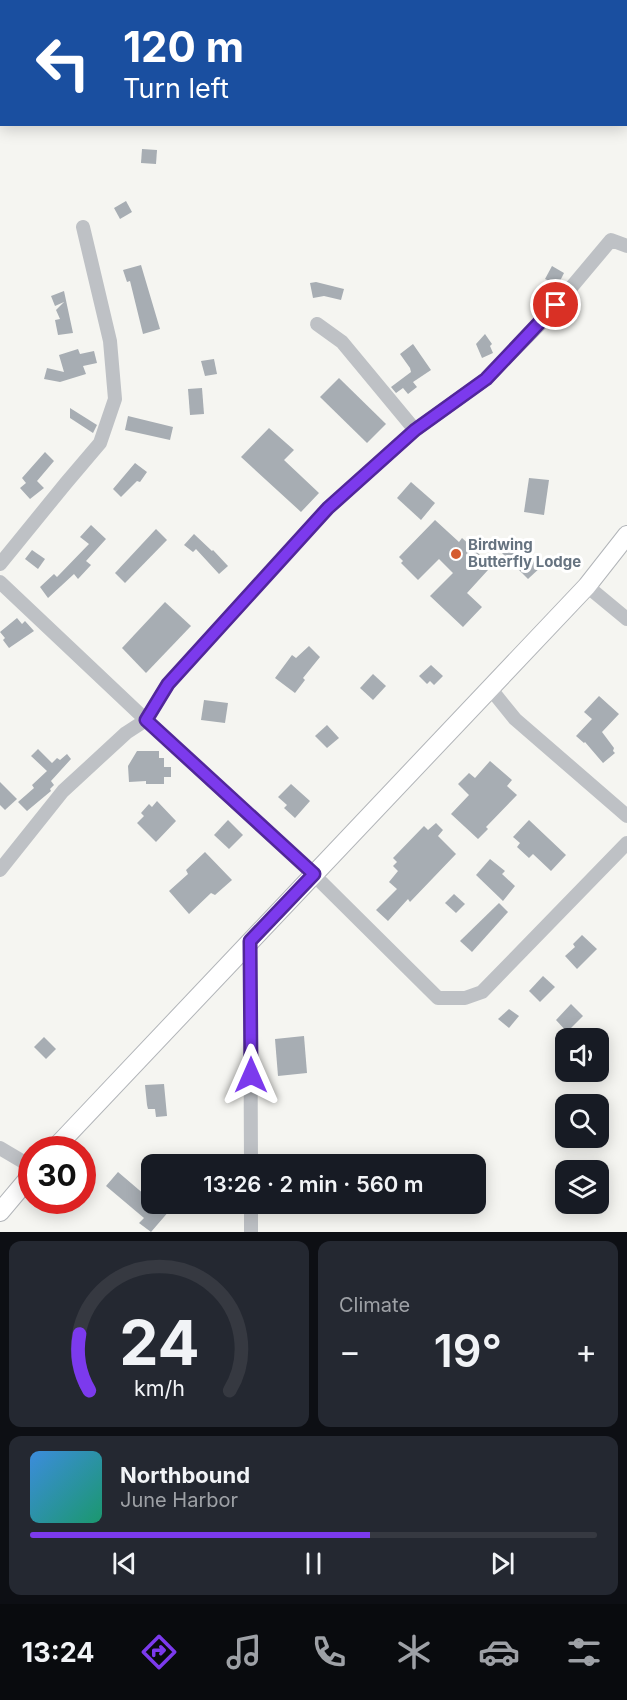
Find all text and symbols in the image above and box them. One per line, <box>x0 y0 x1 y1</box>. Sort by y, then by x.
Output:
text: 120 m <box>123 21 244 72</box>
icon: left <box>24 24 102 102</box>
text: Turn left <box>123 72 229 105</box>
pin <box>530 279 581 330</box>
icon: arrive <box>539 288 572 321</box>
place label: Birdwing Butterfly Lodge <box>468 535 581 571</box>
marker: Birdwing Butterfly Lodge <box>449 547 463 561</box>
map controls <box>555 1028 609 1214</box>
button: sound <box>555 1028 609 1082</box>
position arrow <box>219 1043 283 1107</box>
button: search <box>555 1094 609 1148</box>
speed limit sign: 30 <box>18 1136 96 1214</box>
button: layers <box>555 1160 609 1214</box>
text: 13:26 · 2 min · 560 m <box>203 1171 424 1197</box>
text: Climate <box>339 1293 410 1317</box>
text: 24 <box>119 1305 199 1380</box>
text: 19° <box>434 1323 502 1378</box>
text: − <box>339 1331 361 1371</box>
text: + <box>575 1331 597 1371</box>
text: km/h <box>134 1375 184 1401</box>
text: Northbound <box>120 1462 250 1488</box>
text: June Harbor <box>120 1488 238 1512</box>
icon: previous <box>108 1547 141 1580</box>
icon: pause <box>297 1547 330 1580</box>
icon: next <box>486 1547 519 1580</box>
icon: directions <box>138 1631 180 1673</box>
icon: music <box>223 1631 265 1673</box>
icon: phone <box>308 1631 350 1673</box>
icon: climate <box>393 1631 435 1673</box>
icon: car <box>478 1631 520 1673</box>
icon: filters <box>563 1631 605 1673</box>
text: 13:24 <box>22 1636 95 1669</box>

